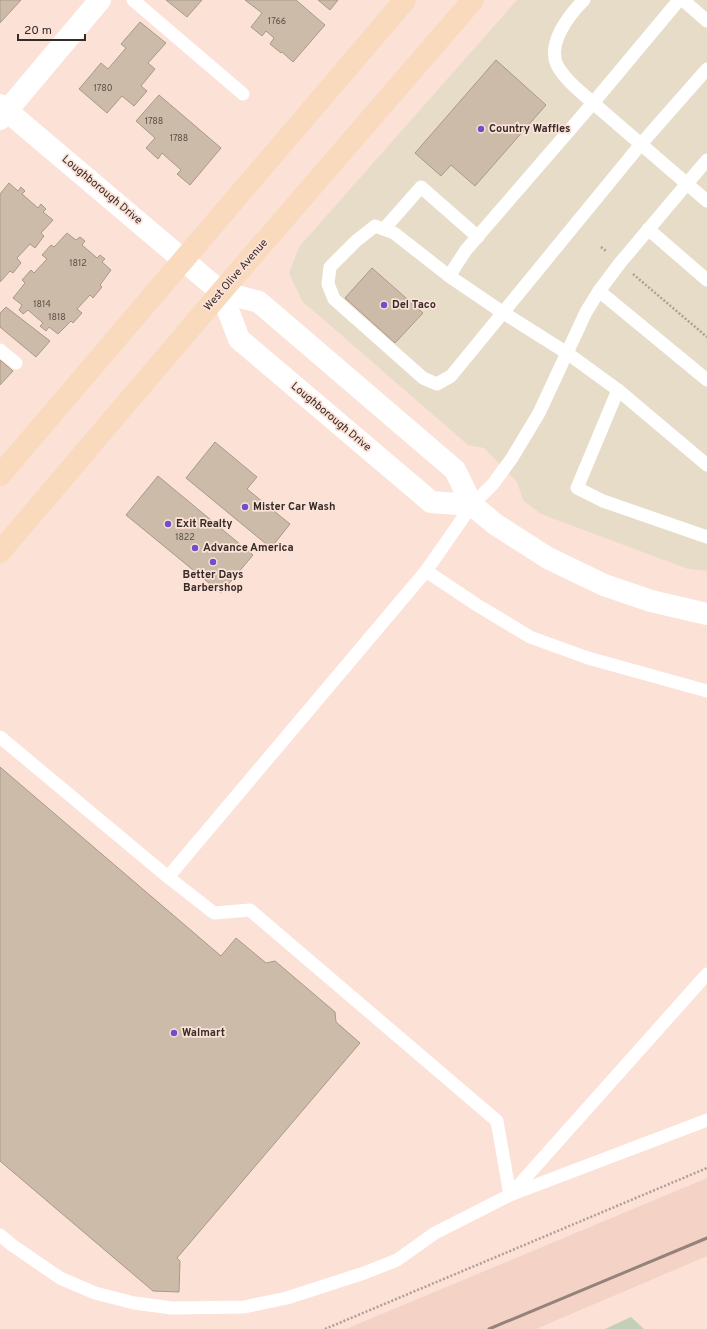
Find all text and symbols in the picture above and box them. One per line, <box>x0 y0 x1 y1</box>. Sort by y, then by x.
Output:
scale bar <box>18 16 85 42</box>
house number: 1766 <box>268 16 286 27</box>
text: 20 m <box>24 23 52 39</box>
house number: 1780 <box>94 83 113 94</box>
house number: 1788 <box>145 116 163 127</box>
place label: Country Waffles <box>489 122 570 136</box>
marker: Country Waffles <box>476 124 486 134</box>
house number: 1788 <box>170 133 188 144</box>
street label: Loughborough Drive <box>59 152 145 228</box>
street label: West Olive Avenue <box>201 236 271 314</box>
house number: 1812 <box>69 258 87 269</box>
place label: Del Taco <box>392 298 436 312</box>
house number: 1814 <box>33 299 51 310</box>
marker: Del Taco <box>379 300 389 310</box>
house number: 1818 <box>48 312 66 323</box>
street label: Loughborough Drive <box>288 379 374 455</box>
place label: Mister Car Wash <box>253 500 336 514</box>
marker: Mister Car Wash <box>240 502 250 512</box>
place label: Exit Realty <box>176 517 232 531</box>
marker: Exit Realty <box>163 519 173 529</box>
house number: 1822 <box>175 532 195 543</box>
place label: Advance America <box>203 541 294 555</box>
marker: Advance America <box>190 543 200 553</box>
marker: Better Days Barbershop <box>208 557 218 567</box>
place label: Better Days Barbershop <box>182 568 244 595</box>
place label: Walmart <box>182 1026 225 1040</box>
marker: Walmart <box>169 1028 179 1038</box>

